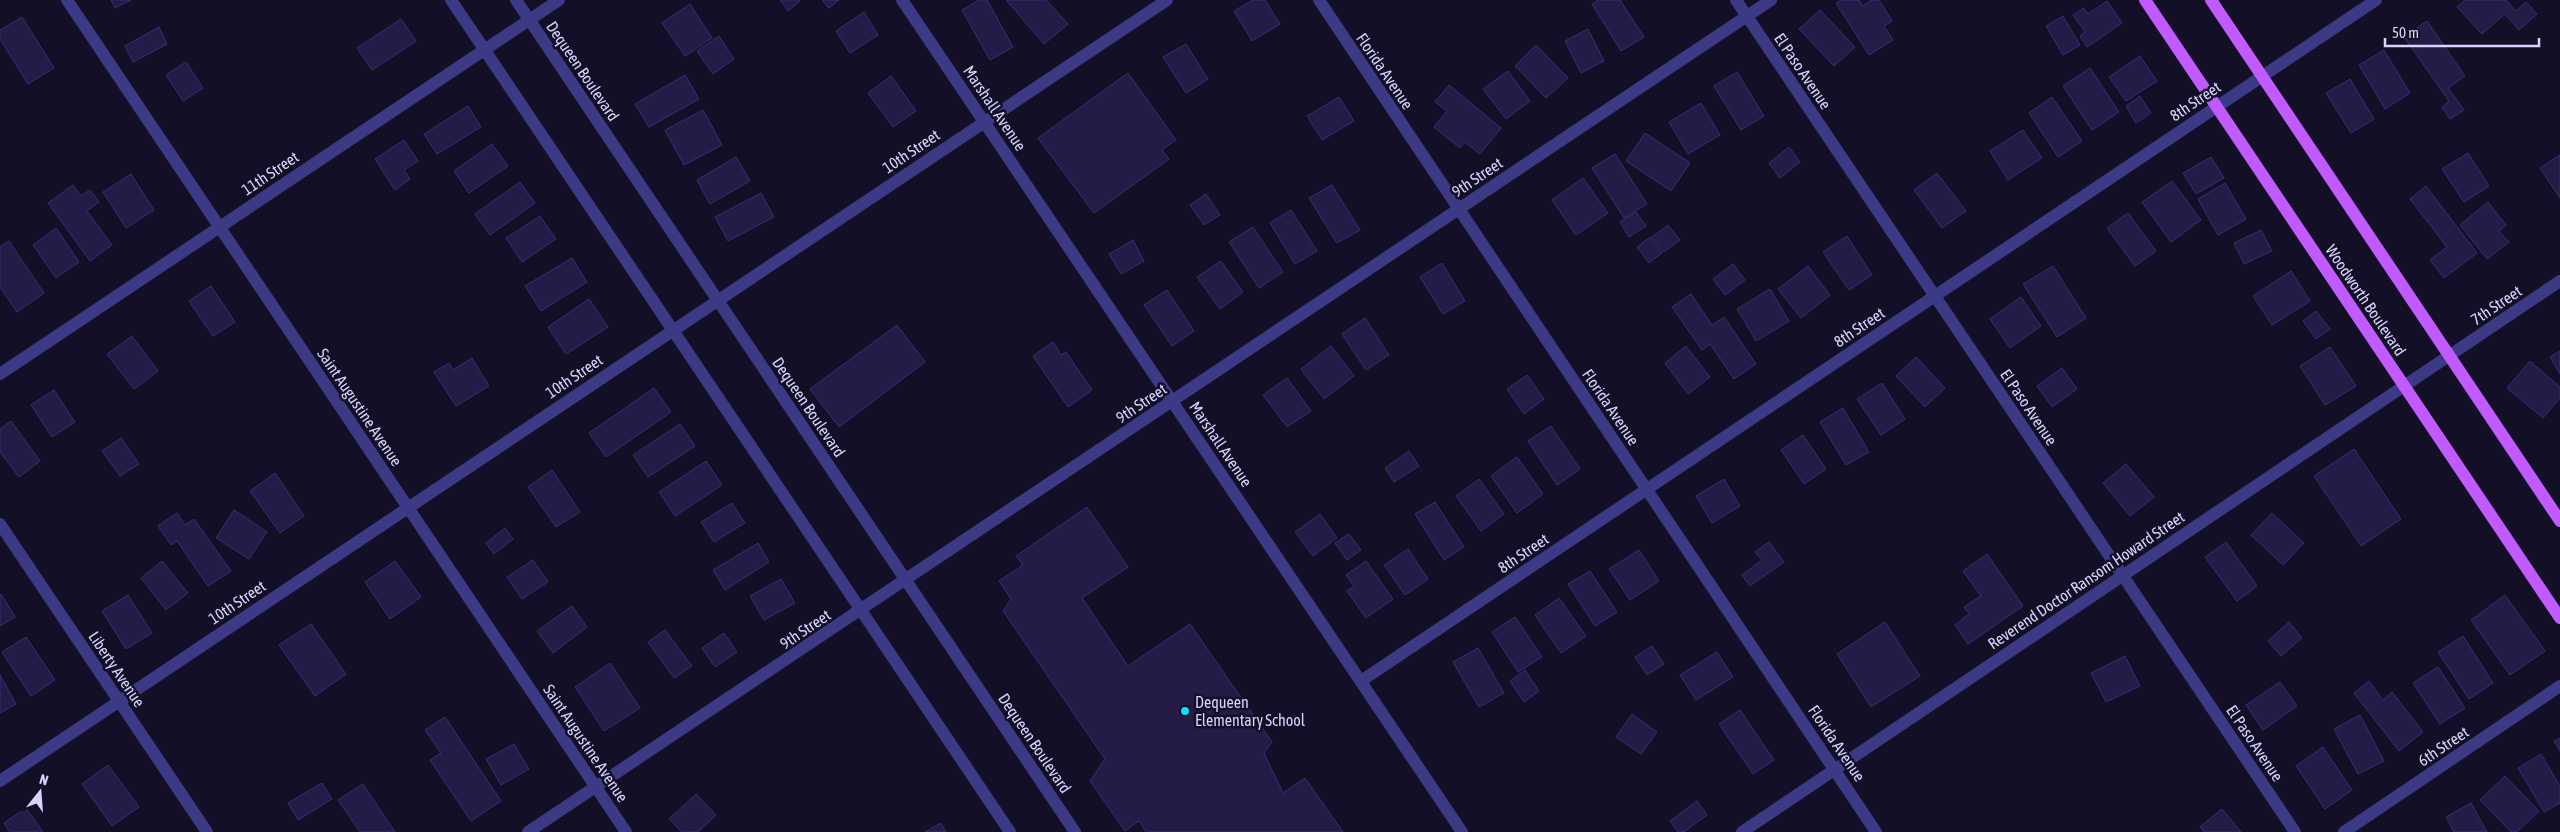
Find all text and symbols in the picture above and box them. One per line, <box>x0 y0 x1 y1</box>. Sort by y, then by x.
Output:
scale bar <box>2385 15 2539 47</box>
street label: Dequeen Boulevard <box>542 18 623 125</box>
text: 50 m <box>2392 24 2419 41</box>
street label: Florida Avenue <box>1353 30 1417 112</box>
street label: El Paso Avenue <box>1771 30 1835 112</box>
street label: Marshall Avenue <box>960 62 1030 154</box>
street label: 8th Street <box>2166 77 2224 124</box>
street label: 10th Street <box>879 125 943 177</box>
street label: 11th Street <box>238 147 302 199</box>
street label: 9th Street <box>1448 153 1506 200</box>
street label: Woodworth Boulevard <box>2322 241 2410 359</box>
street label: 7th Street <box>2467 281 2525 328</box>
street label: 8th Street <box>1830 303 1888 350</box>
street label: Saint Augustine Avenue <box>313 345 406 470</box>
street label: 10th Street <box>542 350 606 402</box>
street label: Dequeen Boulevard <box>768 354 849 461</box>
street label: Florida Avenue <box>1579 366 1643 448</box>
street label: El Paso Avenue <box>1997 366 2061 448</box>
street label: 9th Street <box>1112 379 1170 426</box>
street label: Marshall Avenue <box>1186 398 1256 490</box>
street label: Reverend Doctor Ransom Howard Street <box>1984 507 2188 653</box>
street label: 8th Street <box>1494 529 1552 576</box>
street label: 10th Street <box>205 576 269 628</box>
street label: 9th Street <box>776 605 834 652</box>
street label: Liberty Avenue <box>84 628 149 711</box>
street label: Saint Augustine Avenue <box>539 681 632 806</box>
street label: Dequeen Boulevard <box>994 690 1075 797</box>
place label: Dequeen Elementary School <box>1195 693 1306 730</box>
street label: Florida Avenue <box>1805 702 1869 784</box>
street label: El Paso Avenue <box>2223 702 2287 784</box>
marker: Dequeen Elementary School <box>1179 705 1191 717</box>
street label: 6th Street <box>2414 722 2472 769</box>
north arrow <box>15 767 65 817</box>
text: N <box>38 771 50 788</box>

